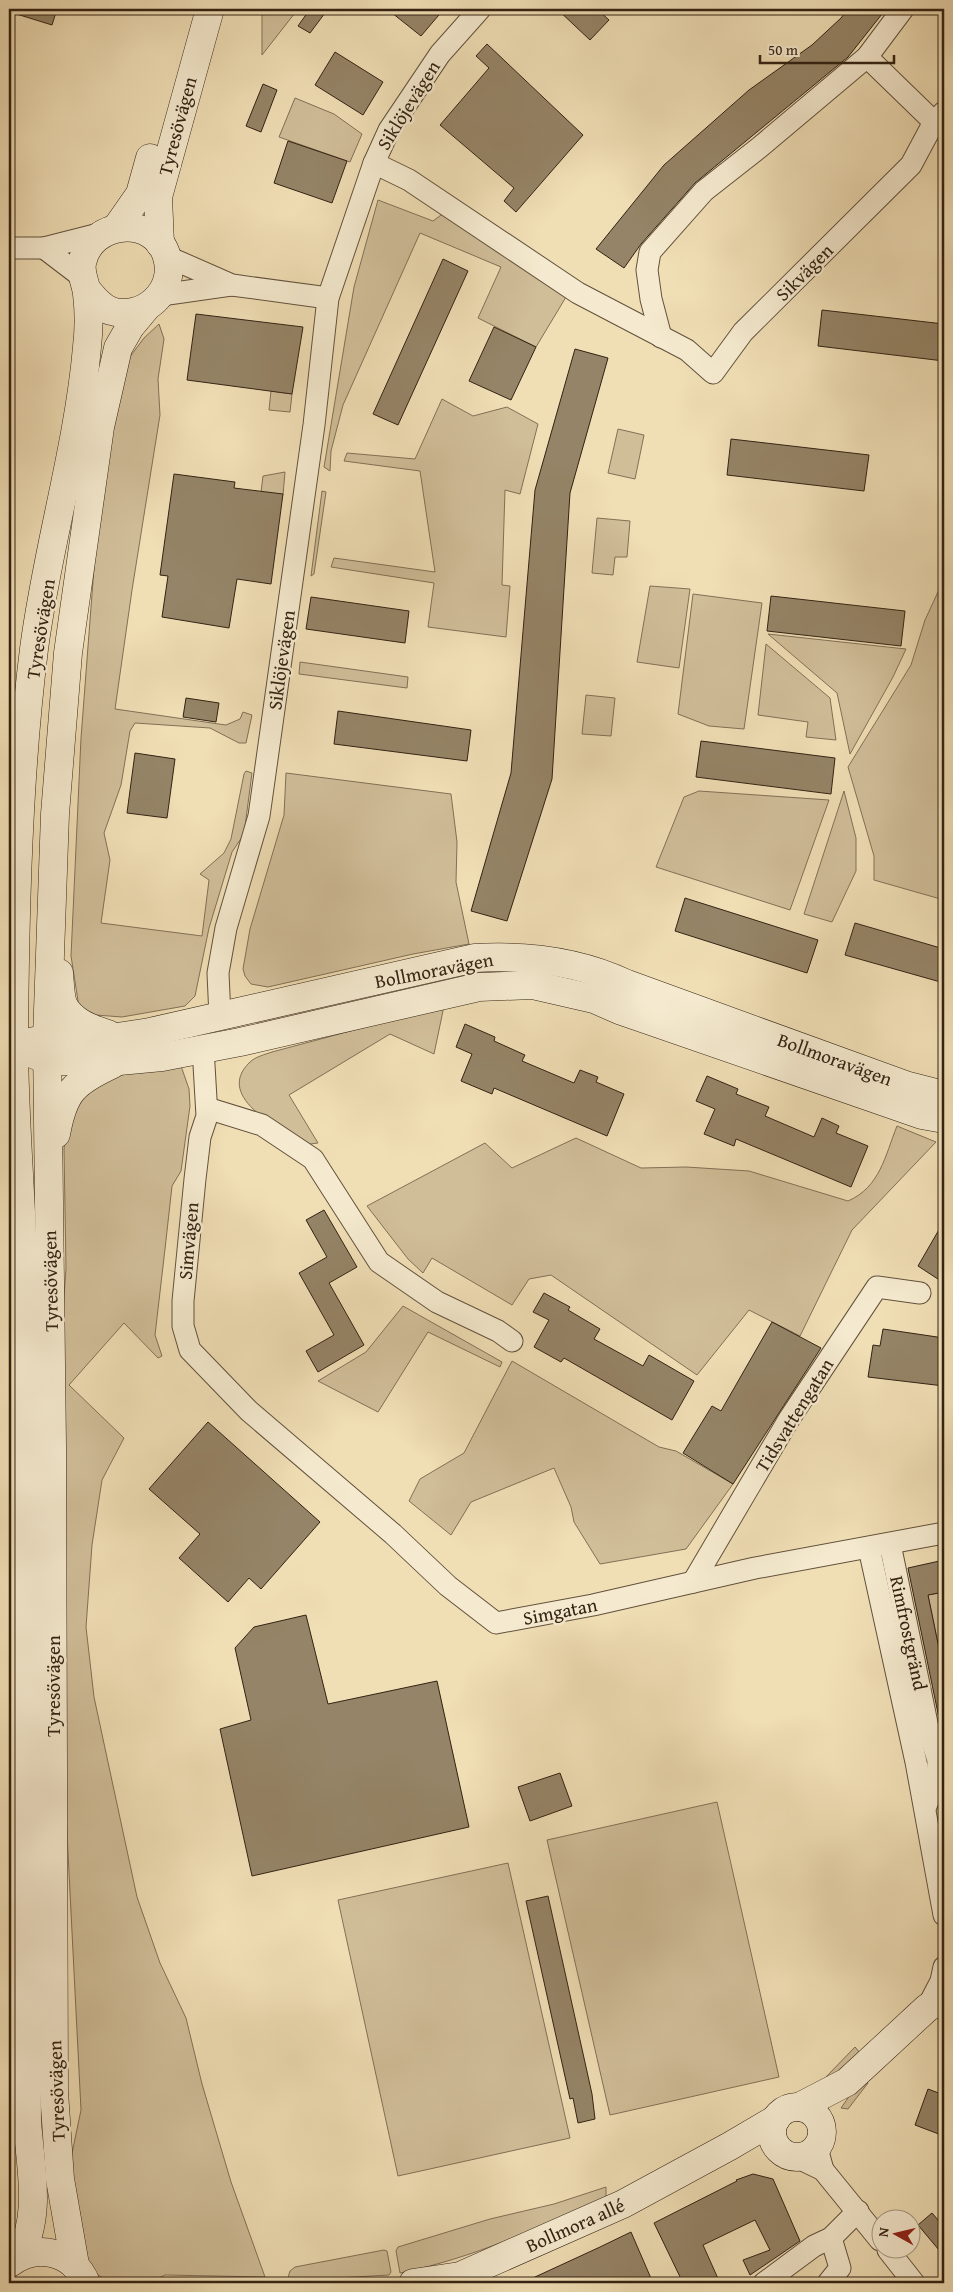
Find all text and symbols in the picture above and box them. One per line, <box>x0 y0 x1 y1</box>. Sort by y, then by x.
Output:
scale bar <box>760 32 894 64</box>
text: 50 m <box>768 39 799 60</box>
street label: Siklöjevägen <box>369 55 447 155</box>
street label: Tyresövägen <box>150 73 204 179</box>
street label: Sikvägen <box>769 237 839 307</box>
street label: Tyresövägen <box>18 576 62 681</box>
street label: Siklöjevägen <box>260 608 302 712</box>
street label: Bollmoravägen <box>372 945 496 995</box>
street label: Bollmoravägen <box>774 1025 897 1093</box>
street label: Simvägen <box>171 1201 205 1281</box>
street label: Tyresövägen <box>35 1230 65 1332</box>
street label: Tidsvattengatan <box>748 1352 840 1477</box>
street label: Rimfrostgränd <box>883 1573 935 1694</box>
street label: Simgatan <box>521 1590 600 1632</box>
street label: Tyresövägen <box>39 1635 67 1737</box>
street label: Tyresövägen <box>40 2040 72 2142</box>
street label: Bollmora allé <box>521 2191 629 2259</box>
north arrow <box>870 2210 920 2260</box>
text: N <box>873 2226 894 2238</box>

